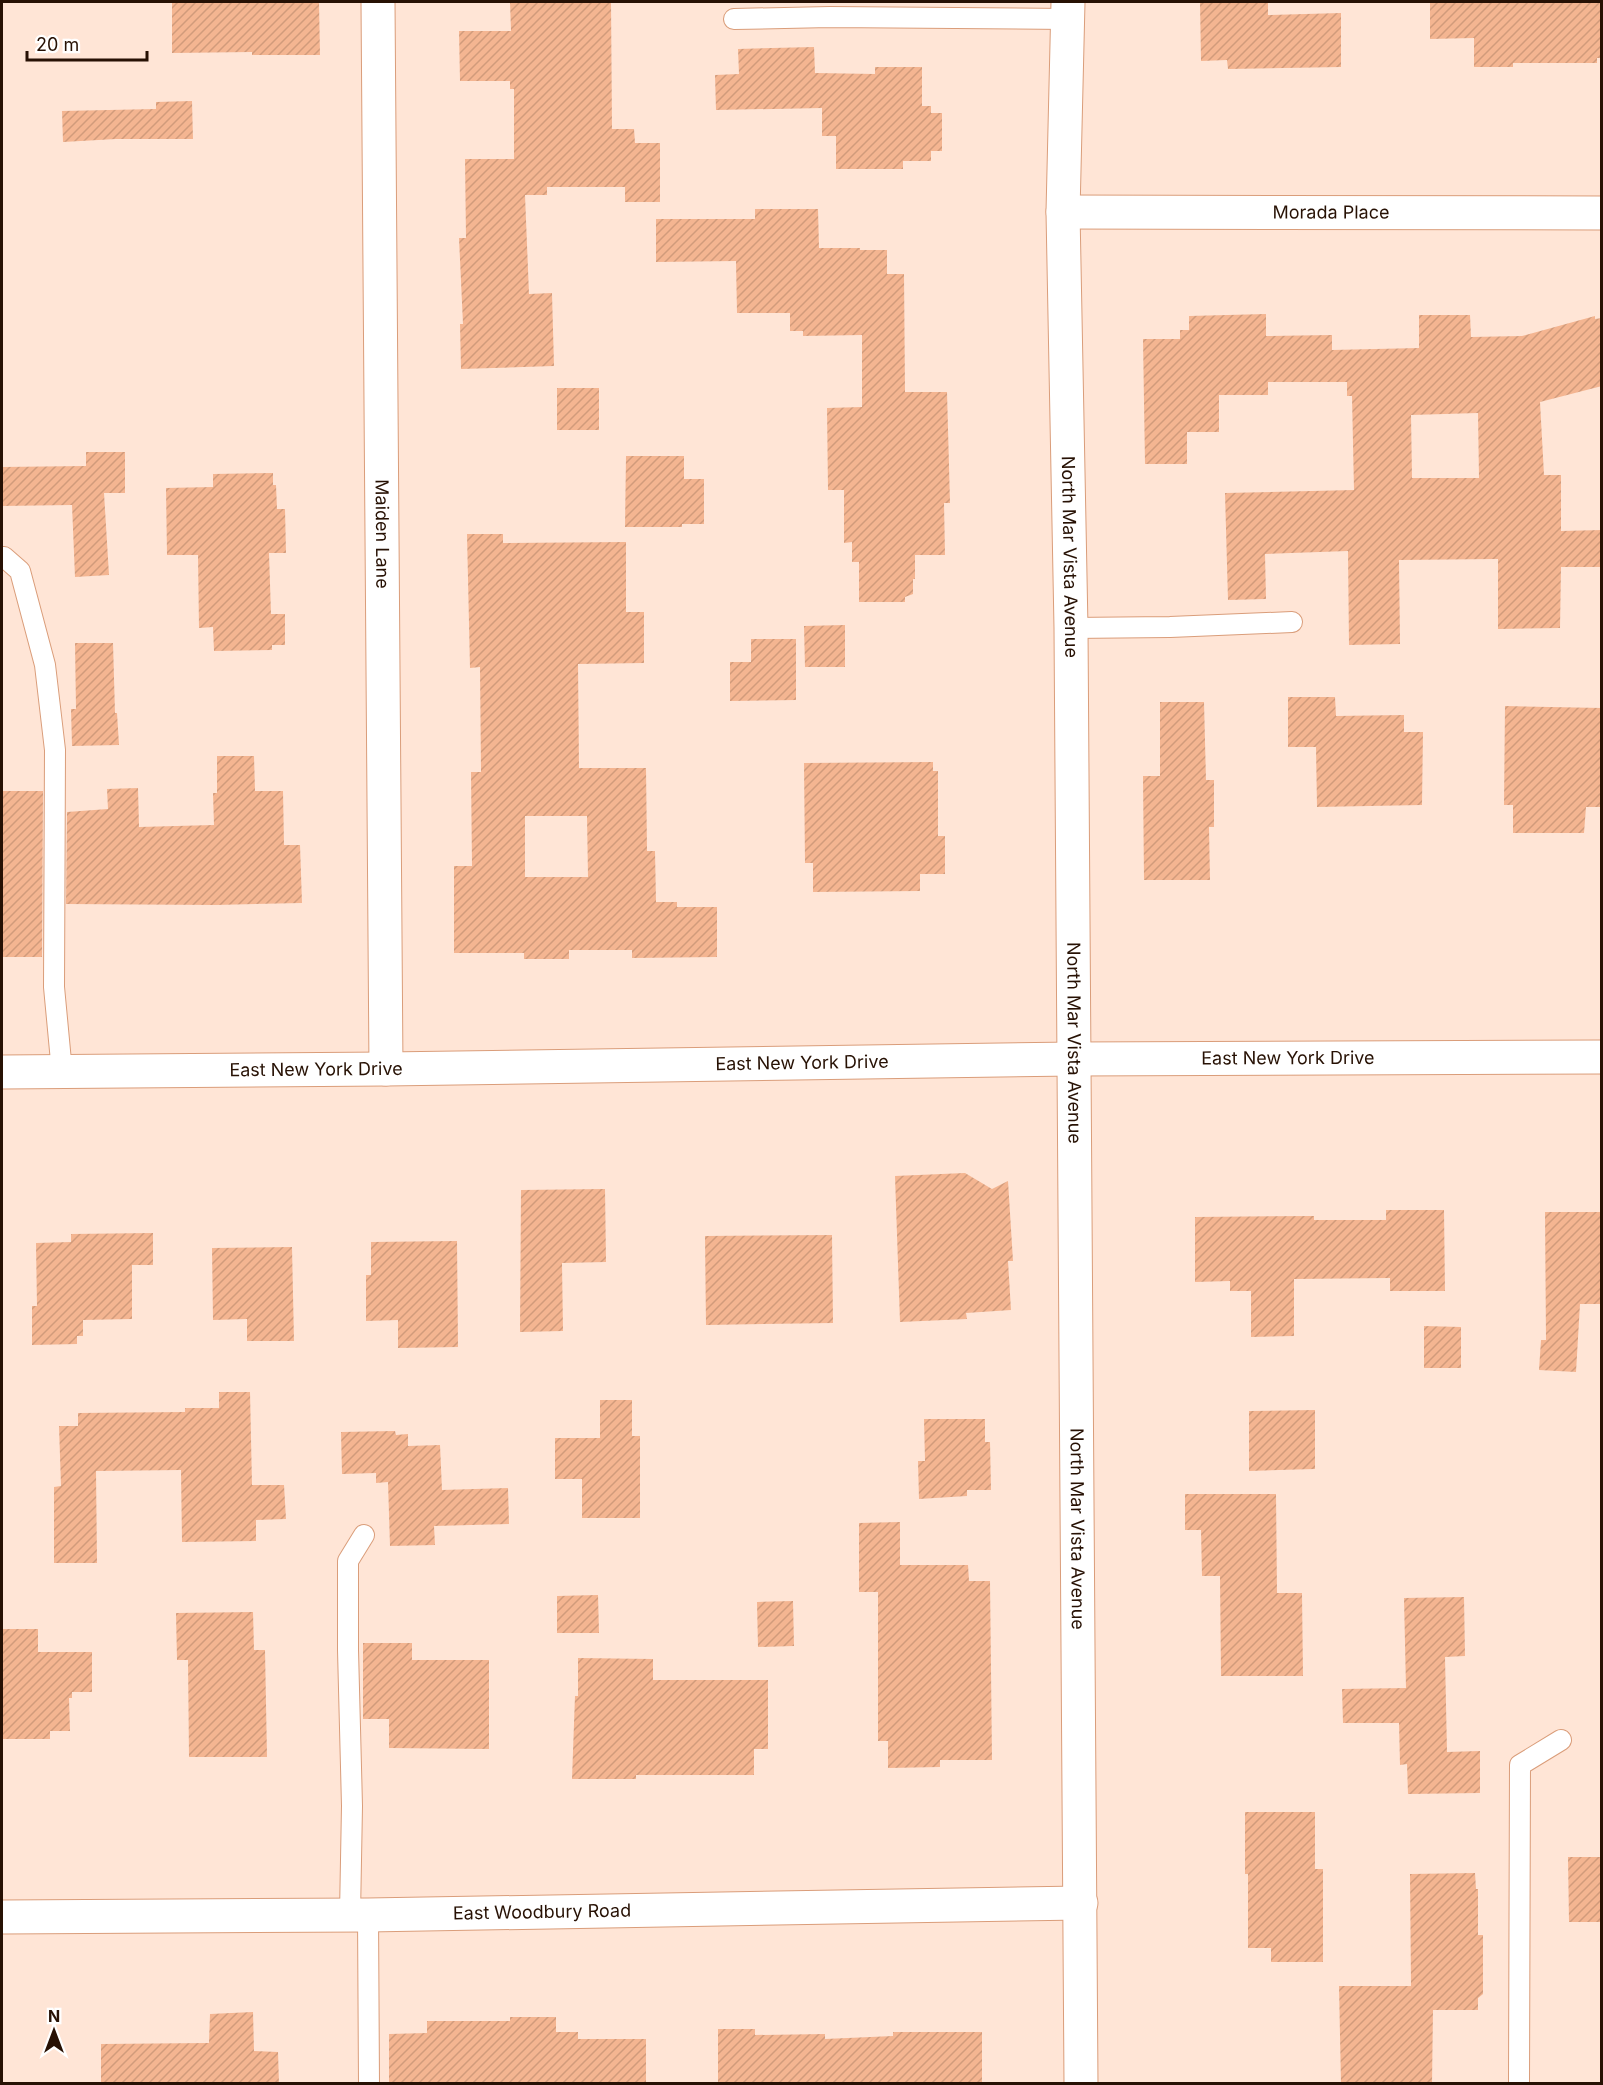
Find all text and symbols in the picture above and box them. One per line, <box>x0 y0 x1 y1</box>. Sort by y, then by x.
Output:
scale bar <box>27 24 147 62</box>
text: 20 m <box>36 34 79 55</box>
street label: Morada Place <box>1273 201 1389 223</box>
street label: North Mar Vista Avenue <box>1058 456 1082 658</box>
street label: Maiden Lane <box>372 479 393 589</box>
street label: North Mar Vista Avenue <box>1063 942 1086 1144</box>
street label: East New York Drive <box>1201 1047 1375 1069</box>
street label: East New York Drive <box>715 1051 889 1074</box>
street label: East New York Drive <box>229 1058 403 1080</box>
street label: North Mar Vista Avenue <box>1066 1428 1089 1630</box>
street label: East Woodbury Road <box>453 1900 631 1924</box>
north arrow <box>24 2001 84 2061</box>
text: N <box>48 2006 60 2026</box>

